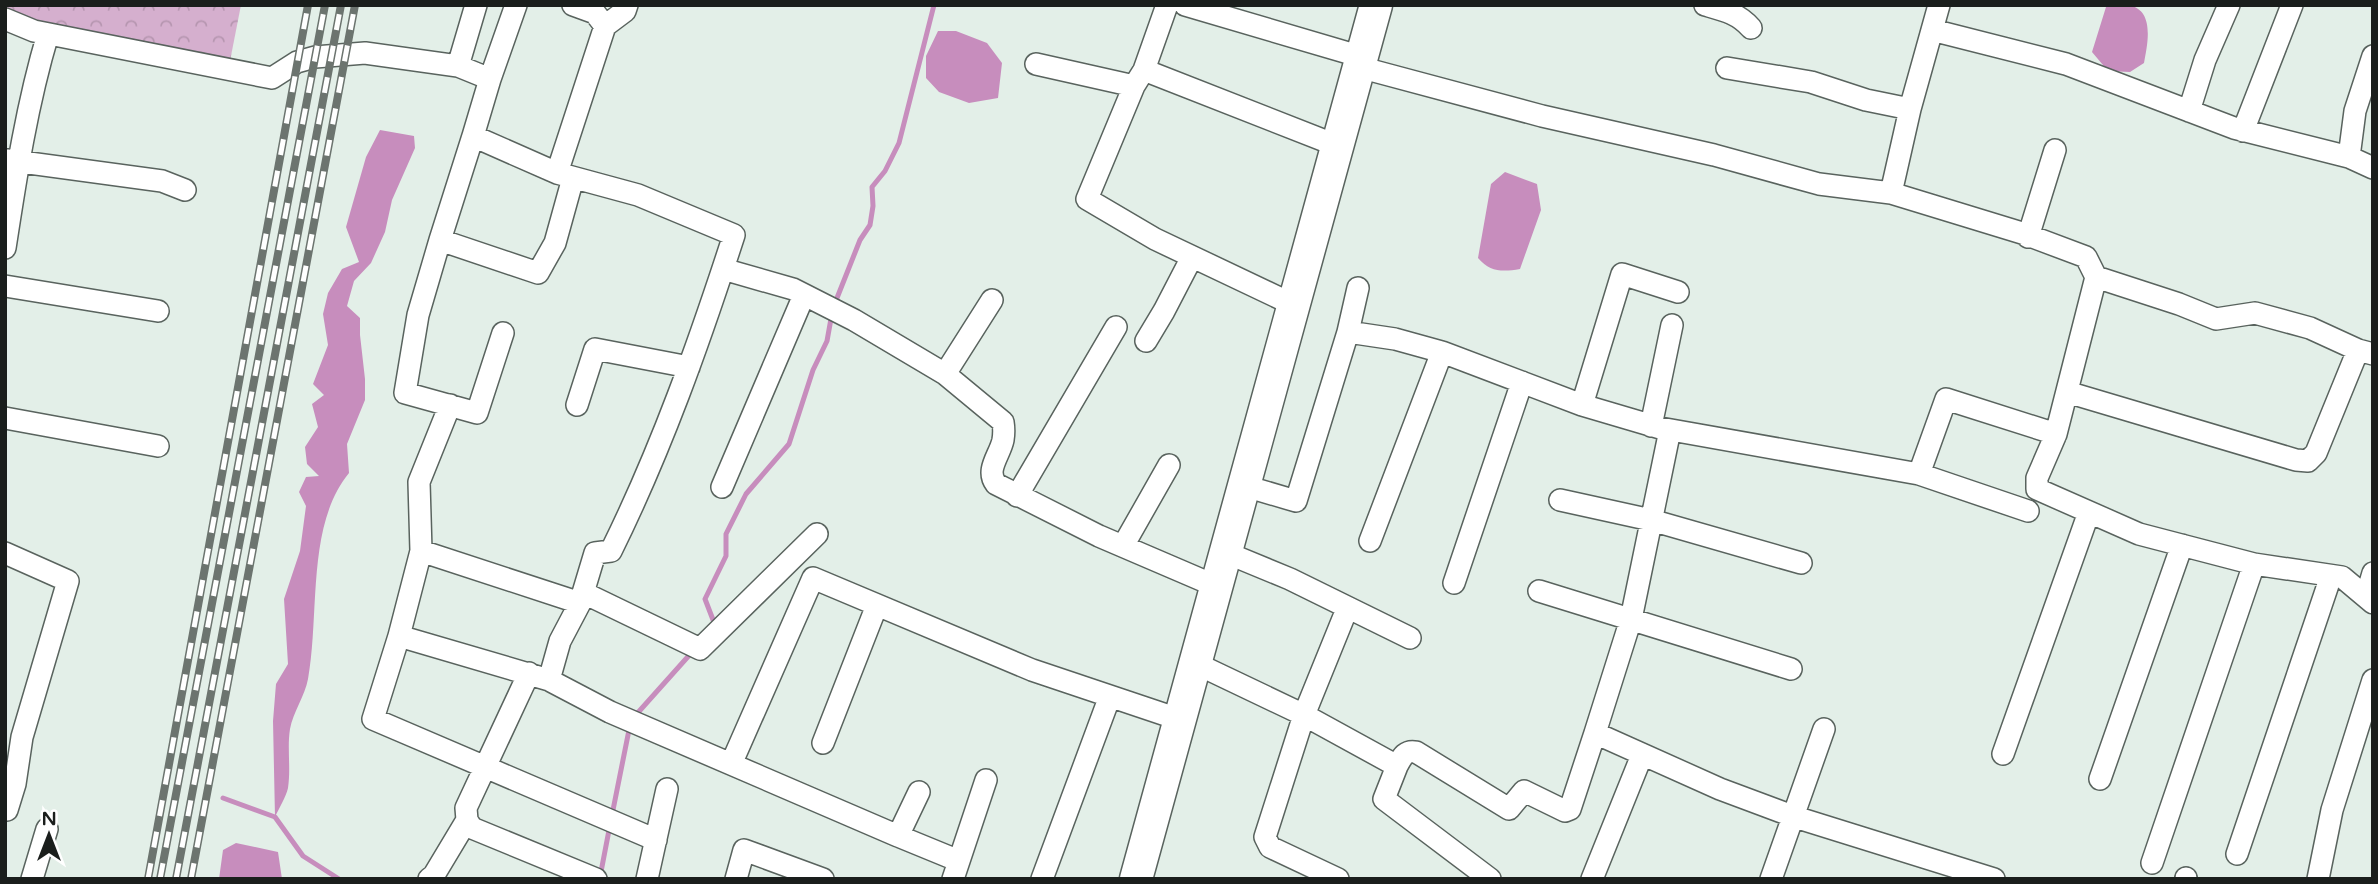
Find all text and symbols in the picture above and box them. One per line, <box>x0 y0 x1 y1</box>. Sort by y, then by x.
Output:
north arrow <box>14 800 84 870</box>
text: N <box>41 808 57 830</box>

